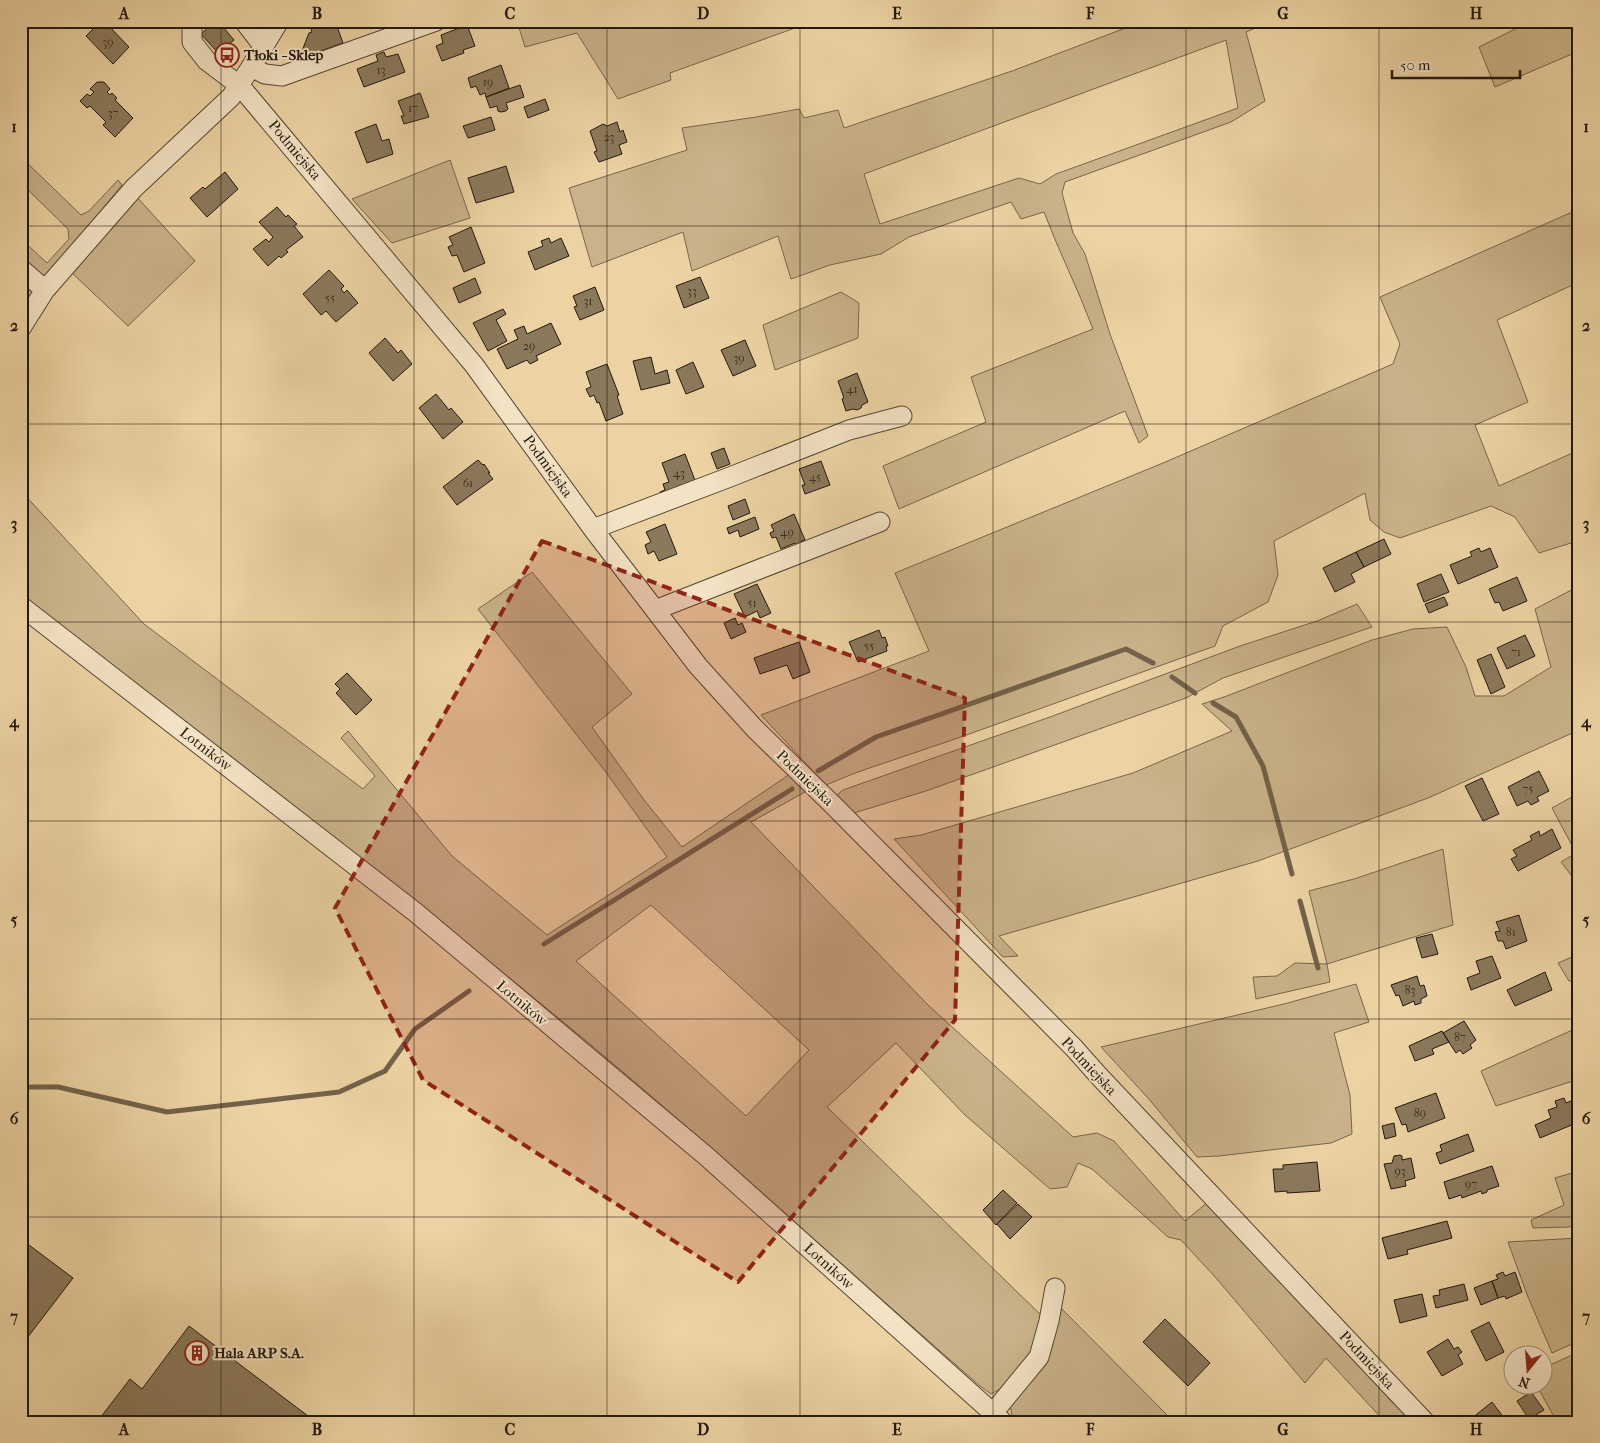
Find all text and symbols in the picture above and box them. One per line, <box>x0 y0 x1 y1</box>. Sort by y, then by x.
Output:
text: A <box>118 4 130 23</box>
text: B <box>312 4 322 23</box>
text: C <box>505 4 516 23</box>
text: D <box>697 4 709 23</box>
text: E <box>892 4 902 23</box>
text: F <box>1085 4 1095 23</box>
text: G <box>1277 4 1289 23</box>
text: H <box>1470 4 1483 23</box>
house number: 39 <box>102 35 114 49</box>
bus stop icon: Tłoki - Sklep <box>214 42 240 68</box>
place label: Tłoki - Sklep <box>243 46 324 64</box>
scale bar <box>1392 48 1520 80</box>
text: 50 m <box>1400 56 1431 74</box>
house number: 13 <box>376 63 386 77</box>
house number: 19 <box>483 75 493 89</box>
house number: 17 <box>408 101 418 115</box>
house number: 37 <box>108 106 119 120</box>
street label: Podmiejska <box>265 116 326 184</box>
text: 1 <box>11 117 17 136</box>
text: 1 <box>1583 117 1589 136</box>
house number: 23 <box>603 130 615 144</box>
house number: 33 <box>687 284 697 298</box>
house number: 55 <box>325 291 335 305</box>
house number: 31 <box>583 294 593 308</box>
text: 2 <box>10 316 18 335</box>
text: 2 <box>1582 316 1590 335</box>
house number: 29 <box>523 339 535 353</box>
house number: 39 <box>733 351 745 365</box>
house number: 41 <box>846 382 858 396</box>
street label: Podmiejska <box>519 431 577 502</box>
house number: 43 <box>673 466 685 480</box>
house number: 45 <box>809 470 821 484</box>
house number: 61 <box>463 476 473 490</box>
text: 3 <box>11 514 17 534</box>
text: 3 <box>1583 514 1589 534</box>
house number: 49 <box>780 525 794 539</box>
house number: 51 <box>747 596 757 610</box>
house number: 55 <box>864 639 874 653</box>
house number: 71 <box>1511 645 1521 659</box>
text: 4 <box>8 712 20 732</box>
text: 4 <box>1580 712 1592 732</box>
street label: Lotników <box>176 723 236 775</box>
street label: Podmiejska <box>773 746 838 810</box>
house number: 75 <box>1523 782 1533 796</box>
text: 5 <box>11 910 18 929</box>
text: 5 <box>1583 910 1590 929</box>
house number: 81 <box>1506 925 1516 939</box>
street label: Lotników <box>493 976 552 1030</box>
house number: 83 <box>1405 983 1416 997</box>
house number: 87 <box>1454 1030 1466 1044</box>
street label: Podmiejska <box>1058 1033 1121 1099</box>
house number: 89 <box>1414 1106 1426 1120</box>
text: 6 <box>10 1109 19 1128</box>
text: 6 <box>1582 1109 1591 1128</box>
house number: 93 <box>1394 1164 1406 1178</box>
house number: 97 <box>1465 1177 1477 1191</box>
street label: Lotników <box>800 1239 858 1294</box>
text: 7 <box>9 1307 18 1326</box>
text: 7 <box>1581 1307 1590 1326</box>
street label: Podmiejska <box>1336 1327 1399 1393</box>
building icon: Hala ARP S.A. <box>184 1340 210 1366</box>
place label: Hala ARP S.A. <box>214 1344 304 1362</box>
north arrow <box>1502 1346 1552 1396</box>
text: N <box>1516 1372 1532 1392</box>
text: A <box>118 1420 130 1439</box>
text: B <box>312 1420 322 1439</box>
text: C <box>505 1420 516 1439</box>
text: D <box>697 1420 709 1439</box>
text: E <box>892 1420 902 1439</box>
text: F <box>1085 1420 1095 1439</box>
text: G <box>1277 1420 1289 1439</box>
text: H <box>1470 1420 1483 1439</box>

